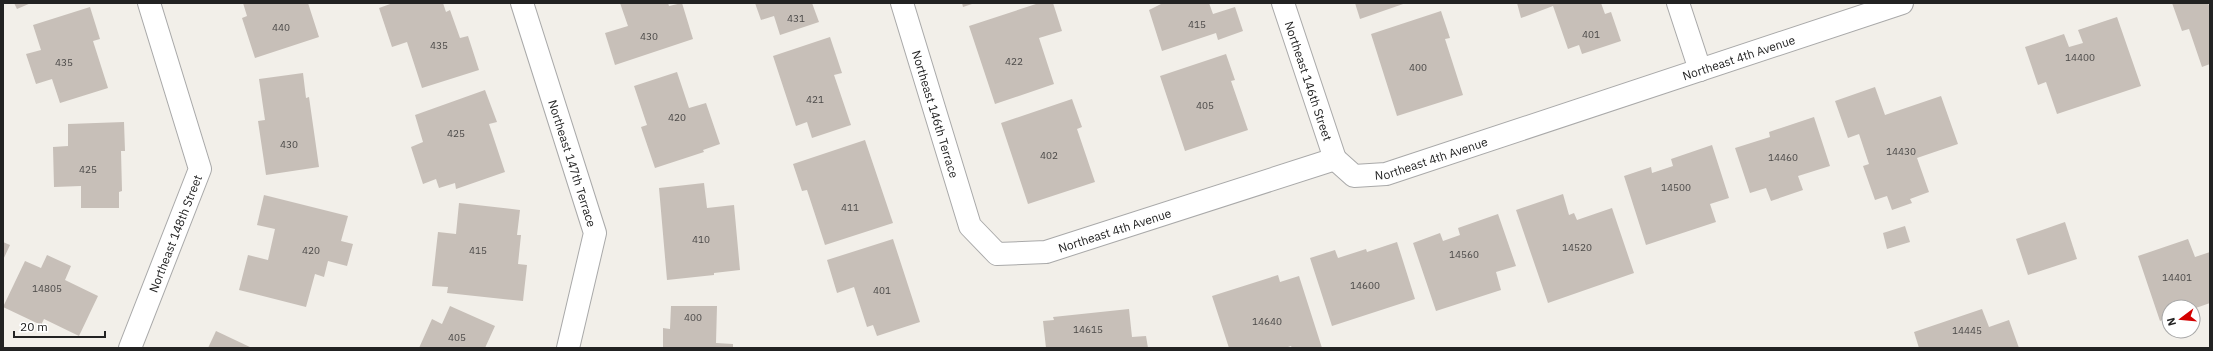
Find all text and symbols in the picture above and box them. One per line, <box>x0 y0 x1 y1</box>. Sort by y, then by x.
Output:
house number: 431 <box>787 12 805 25</box>
house number: 415 <box>1188 18 1206 31</box>
street label: Northeast 146th Street <box>1282 19 1336 142</box>
house number: 440 <box>272 21 290 34</box>
house number: 401 <box>1582 28 1600 41</box>
house number: 430 <box>640 30 658 43</box>
street label: Northeast 4th Avenue <box>1680 31 1797 83</box>
house number: 435 <box>430 39 448 52</box>
street label: Northeast 146th Terrace <box>909 48 962 180</box>
house number: 14400 <box>2065 51 2095 64</box>
house number: 422 <box>1005 55 1023 68</box>
house number: 435 <box>55 56 73 69</box>
house number: 400 <box>1409 61 1427 74</box>
house number: 421 <box>806 93 824 106</box>
street label: Northeast 147th Terrace <box>546 98 600 229</box>
house number: 405 <box>1196 99 1214 112</box>
house number: 420 <box>668 111 686 124</box>
house number: 425 <box>447 127 465 140</box>
street label: Northeast 4th Avenue <box>1374 133 1490 182</box>
house number: 430 <box>280 138 298 151</box>
house number: 14430 <box>1886 145 1916 158</box>
house number: 402 <box>1040 149 1058 162</box>
house number: 14460 <box>1768 151 1798 164</box>
house number: 425 <box>79 163 97 176</box>
street label: Northeast 148th Street <box>145 172 205 294</box>
house number: 14500 <box>1661 181 1691 194</box>
house number: 411 <box>841 201 859 214</box>
street label: Northeast 4th Avenue <box>1056 205 1173 255</box>
house number: 410 <box>692 233 710 246</box>
house number: 14520 <box>1562 241 1592 254</box>
house number: 420 <box>302 244 320 257</box>
house number: 415 <box>469 244 487 257</box>
house number: 14560 <box>1449 248 1479 261</box>
house number: 14401 <box>2162 271 2192 284</box>
house number: 14600 <box>1350 279 1380 292</box>
house number: 14805 <box>32 282 62 295</box>
house number: 401 <box>873 284 891 297</box>
north arrow <box>2161 299 2201 339</box>
house number: 400 <box>684 311 702 324</box>
scale bar <box>14 313 105 339</box>
house number: 14640 <box>1252 315 1282 328</box>
text: N <box>2164 316 2179 328</box>
text: 20 m <box>20 319 48 334</box>
house number: 14615 <box>1073 323 1103 336</box>
house number: 14445 <box>1952 324 1982 337</box>
house number: 405 <box>448 331 466 344</box>

